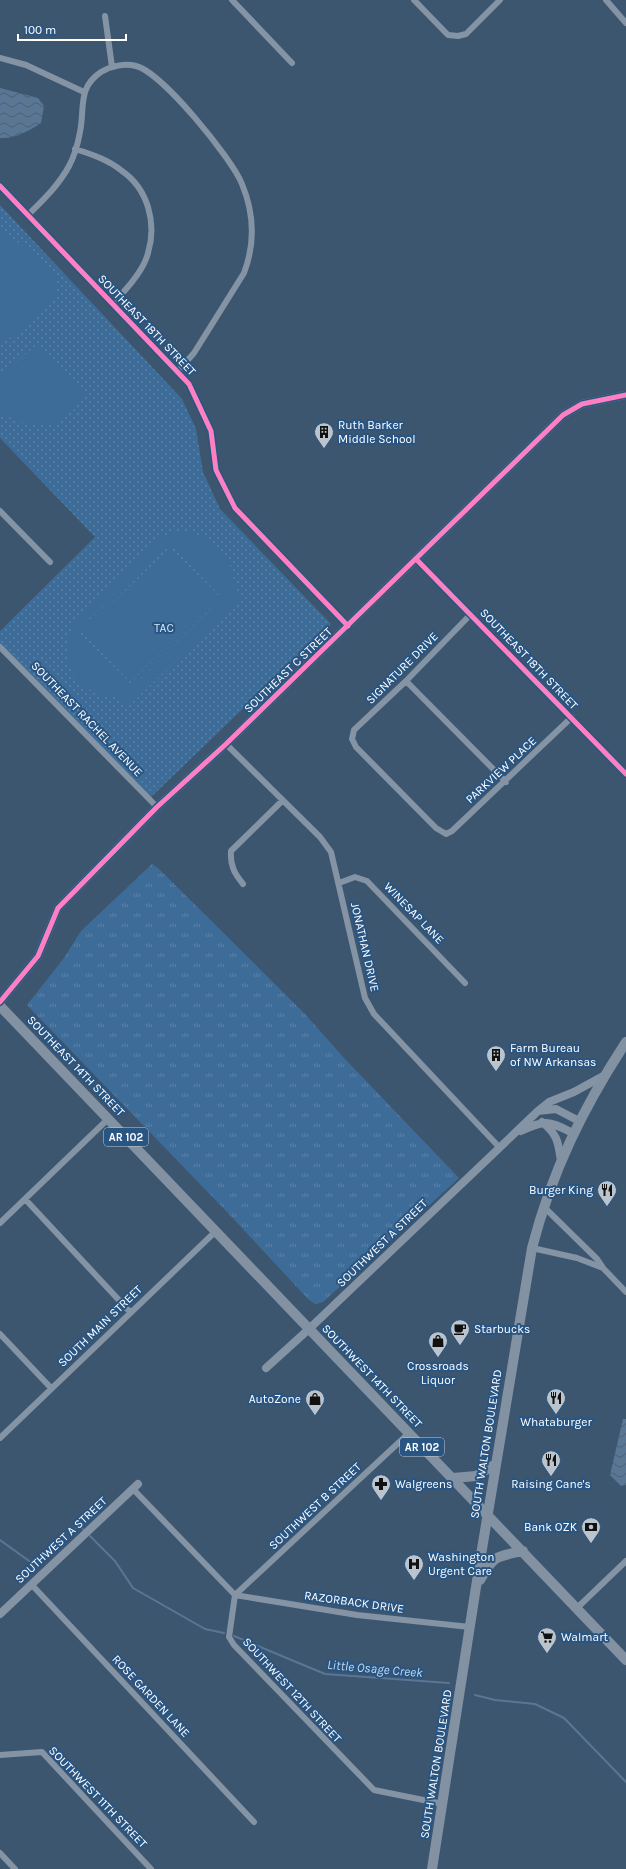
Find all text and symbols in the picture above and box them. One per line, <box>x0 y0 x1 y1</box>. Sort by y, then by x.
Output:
scale bar <box>18 16 126 42</box>
text: 100 m <box>24 23 56 37</box>
street label: SOUTHEAST 18TH STREET <box>95 272 199 378</box>
place label: Ruth Barker Middle School <box>338 418 416 446</box>
building icon: Ruth Barker Middle School <box>313 421 335 449</box>
street label: SOUTHEAST 18TH STREET <box>477 606 581 712</box>
park label: TAC <box>154 621 174 635</box>
street label: SOUTHEAST C STREET <box>241 624 335 716</box>
street label: SIGNATURE DRIVE <box>363 629 441 707</box>
street label: SOUTHEAST RACHEL AVENUE <box>28 659 146 779</box>
street label: PARKVIEW PLACE <box>463 734 539 806</box>
street label: WINESAP LANE <box>381 879 447 947</box>
street label: JONATHAN DRIVE <box>348 901 382 993</box>
street label: SOUTHEAST 14TH STREET <box>24 1013 128 1119</box>
place label: Farm Bureau of NW Arkansas <box>510 1041 596 1069</box>
building icon: Farm Bureau of NW Arkansas <box>485 1044 507 1072</box>
road number: AR 102 <box>104 1128 148 1146</box>
restaurant icon: Burger King <box>596 1179 618 1207</box>
place label: Burger King <box>529 1183 593 1197</box>
street label: SOUTHWEST A STREET <box>334 1196 430 1290</box>
street label: SOUTH MAIN STREET <box>55 1282 145 1370</box>
cafe icon: Starbucks <box>449 1318 471 1346</box>
street label: SOUTHWEST 14TH STREET <box>319 1321 425 1431</box>
place label: Starbucks <box>474 1322 530 1336</box>
shop icon: Crossroads Liquor <box>427 1330 449 1358</box>
place label: Crossroads Liquor <box>407 1359 469 1387</box>
street label: SOUTH WALTON BOULEVARD <box>467 1368 505 1520</box>
restaurant icon: Whataburger <box>545 1387 567 1415</box>
shop icon: AutoZone <box>304 1388 326 1416</box>
place label: AutoZone <box>249 1392 301 1406</box>
place label: Whataburger <box>520 1415 592 1429</box>
road number: AR 102 <box>400 1438 444 1456</box>
restaurant icon: Raising Cane's <box>540 1449 562 1477</box>
street label: SOUTHWEST B STREET <box>266 1460 364 1552</box>
pharmacy icon: Walgreens <box>370 1473 392 1501</box>
place label: Walgreens <box>395 1477 452 1491</box>
place label: Raising Cane's <box>511 1477 591 1491</box>
street label: SOUTHWEST A STREET <box>12 1494 110 1586</box>
bank icon: Bank OZK <box>580 1516 602 1544</box>
place label: Bank OZK <box>524 1520 578 1534</box>
place label: Washington Urgent Care <box>428 1550 494 1578</box>
hospital icon: Washington Urgent Care <box>403 1553 425 1581</box>
street label: RAZORBACK DRIVE <box>303 1588 405 1616</box>
supermarket icon: Walmart <box>536 1626 558 1654</box>
place label: Walmart <box>561 1630 608 1644</box>
street label: SOUTHWEST 12TH STREET <box>240 1635 344 1745</box>
street label: ROSE GARDEN LANE <box>109 1652 193 1740</box>
water label: Little Osage Creek <box>327 1657 424 1680</box>
street label: SOUTH WALTON BOULEVARD <box>417 1688 455 1840</box>
street label: SOUTHWEST 11TH STREET <box>46 1743 150 1851</box>

